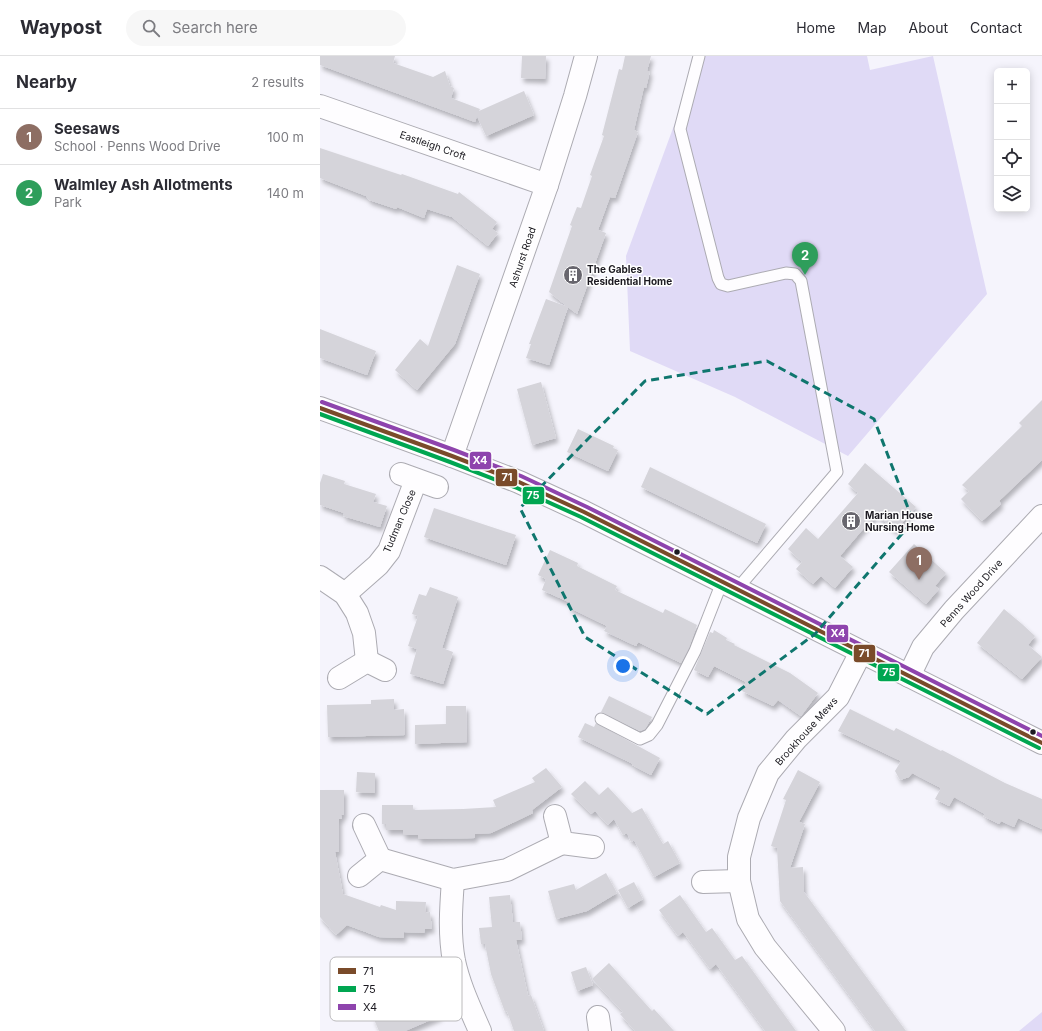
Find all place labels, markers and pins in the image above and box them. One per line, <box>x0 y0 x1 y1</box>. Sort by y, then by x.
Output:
pin: 2 <box>792 242 818 275</box>
place label: The Gables Residential Home <box>587 263 672 287</box>
building icon: The Gables Residential Home <box>562 264 584 286</box>
place label: Marian House Nursing Home <box>865 509 935 534</box>
building icon: Marian House Nursing Home <box>840 510 862 532</box>
unlabelled marker <box>672 547 682 557</box>
pin: 1 <box>906 547 932 580</box>
unlabelled marker <box>1028 727 1038 737</box>

